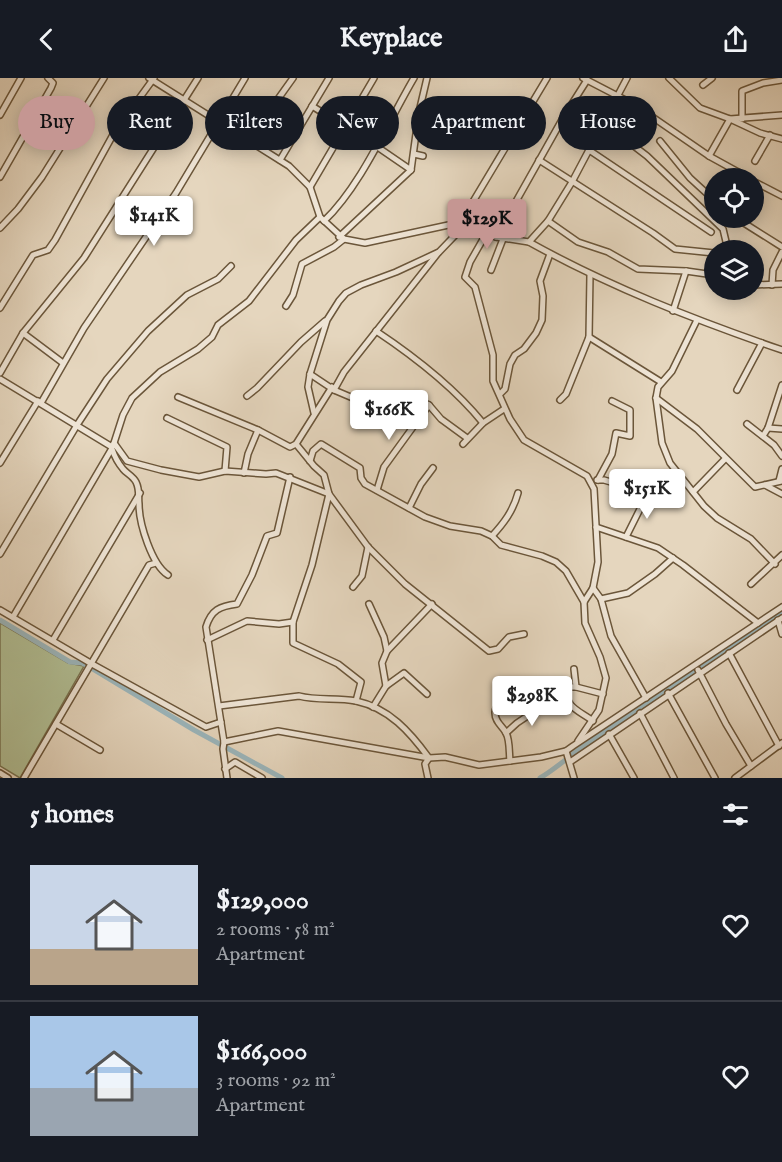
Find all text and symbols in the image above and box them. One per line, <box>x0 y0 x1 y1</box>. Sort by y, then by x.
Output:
text: Keyplace <box>340 22 442 56</box>
icon: back <box>30 23 63 56</box>
icon: share <box>719 23 752 56</box>
chip: Buy <box>18 96 95 150</box>
chip: Rent <box>107 96 193 150</box>
chip: Filters <box>205 96 304 150</box>
chip: New <box>316 96 399 150</box>
chip: Apartment <box>411 96 546 150</box>
chip: House <box>558 96 657 150</box>
map controls <box>704 168 764 300</box>
button: locate <box>704 168 764 228</box>
pin: $141K <box>112 196 196 247</box>
pin: $129K <box>445 199 529 250</box>
text: $141K <box>129 203 179 228</box>
text: $129K <box>461 206 513 231</box>
button: layers <box>704 240 764 300</box>
pin: $166K <box>347 390 431 441</box>
text: $166K <box>364 397 414 422</box>
pin: $151K <box>605 469 689 520</box>
text: $151K <box>623 476 671 501</box>
pin: $298K <box>490 676 574 727</box>
text: $298K <box>506 683 558 708</box>
text: 5 homes <box>30 798 114 831</box>
icon: filters <box>719 798 752 831</box>
text: $129,000 <box>216 884 309 917</box>
icon: home <box>78 889 150 961</box>
icon: heart <box>719 909 752 942</box>
text: 2 rooms · 58 m² <box>216 917 335 942</box>
text: Apartment <box>216 942 305 967</box>
text: $166,000 <box>216 1035 307 1068</box>
icon: home <box>78 1040 150 1112</box>
icon: heart <box>719 1060 752 1093</box>
text: 3 rooms · 92 m² <box>216 1068 336 1093</box>
text: Apartment <box>216 1093 305 1118</box>

